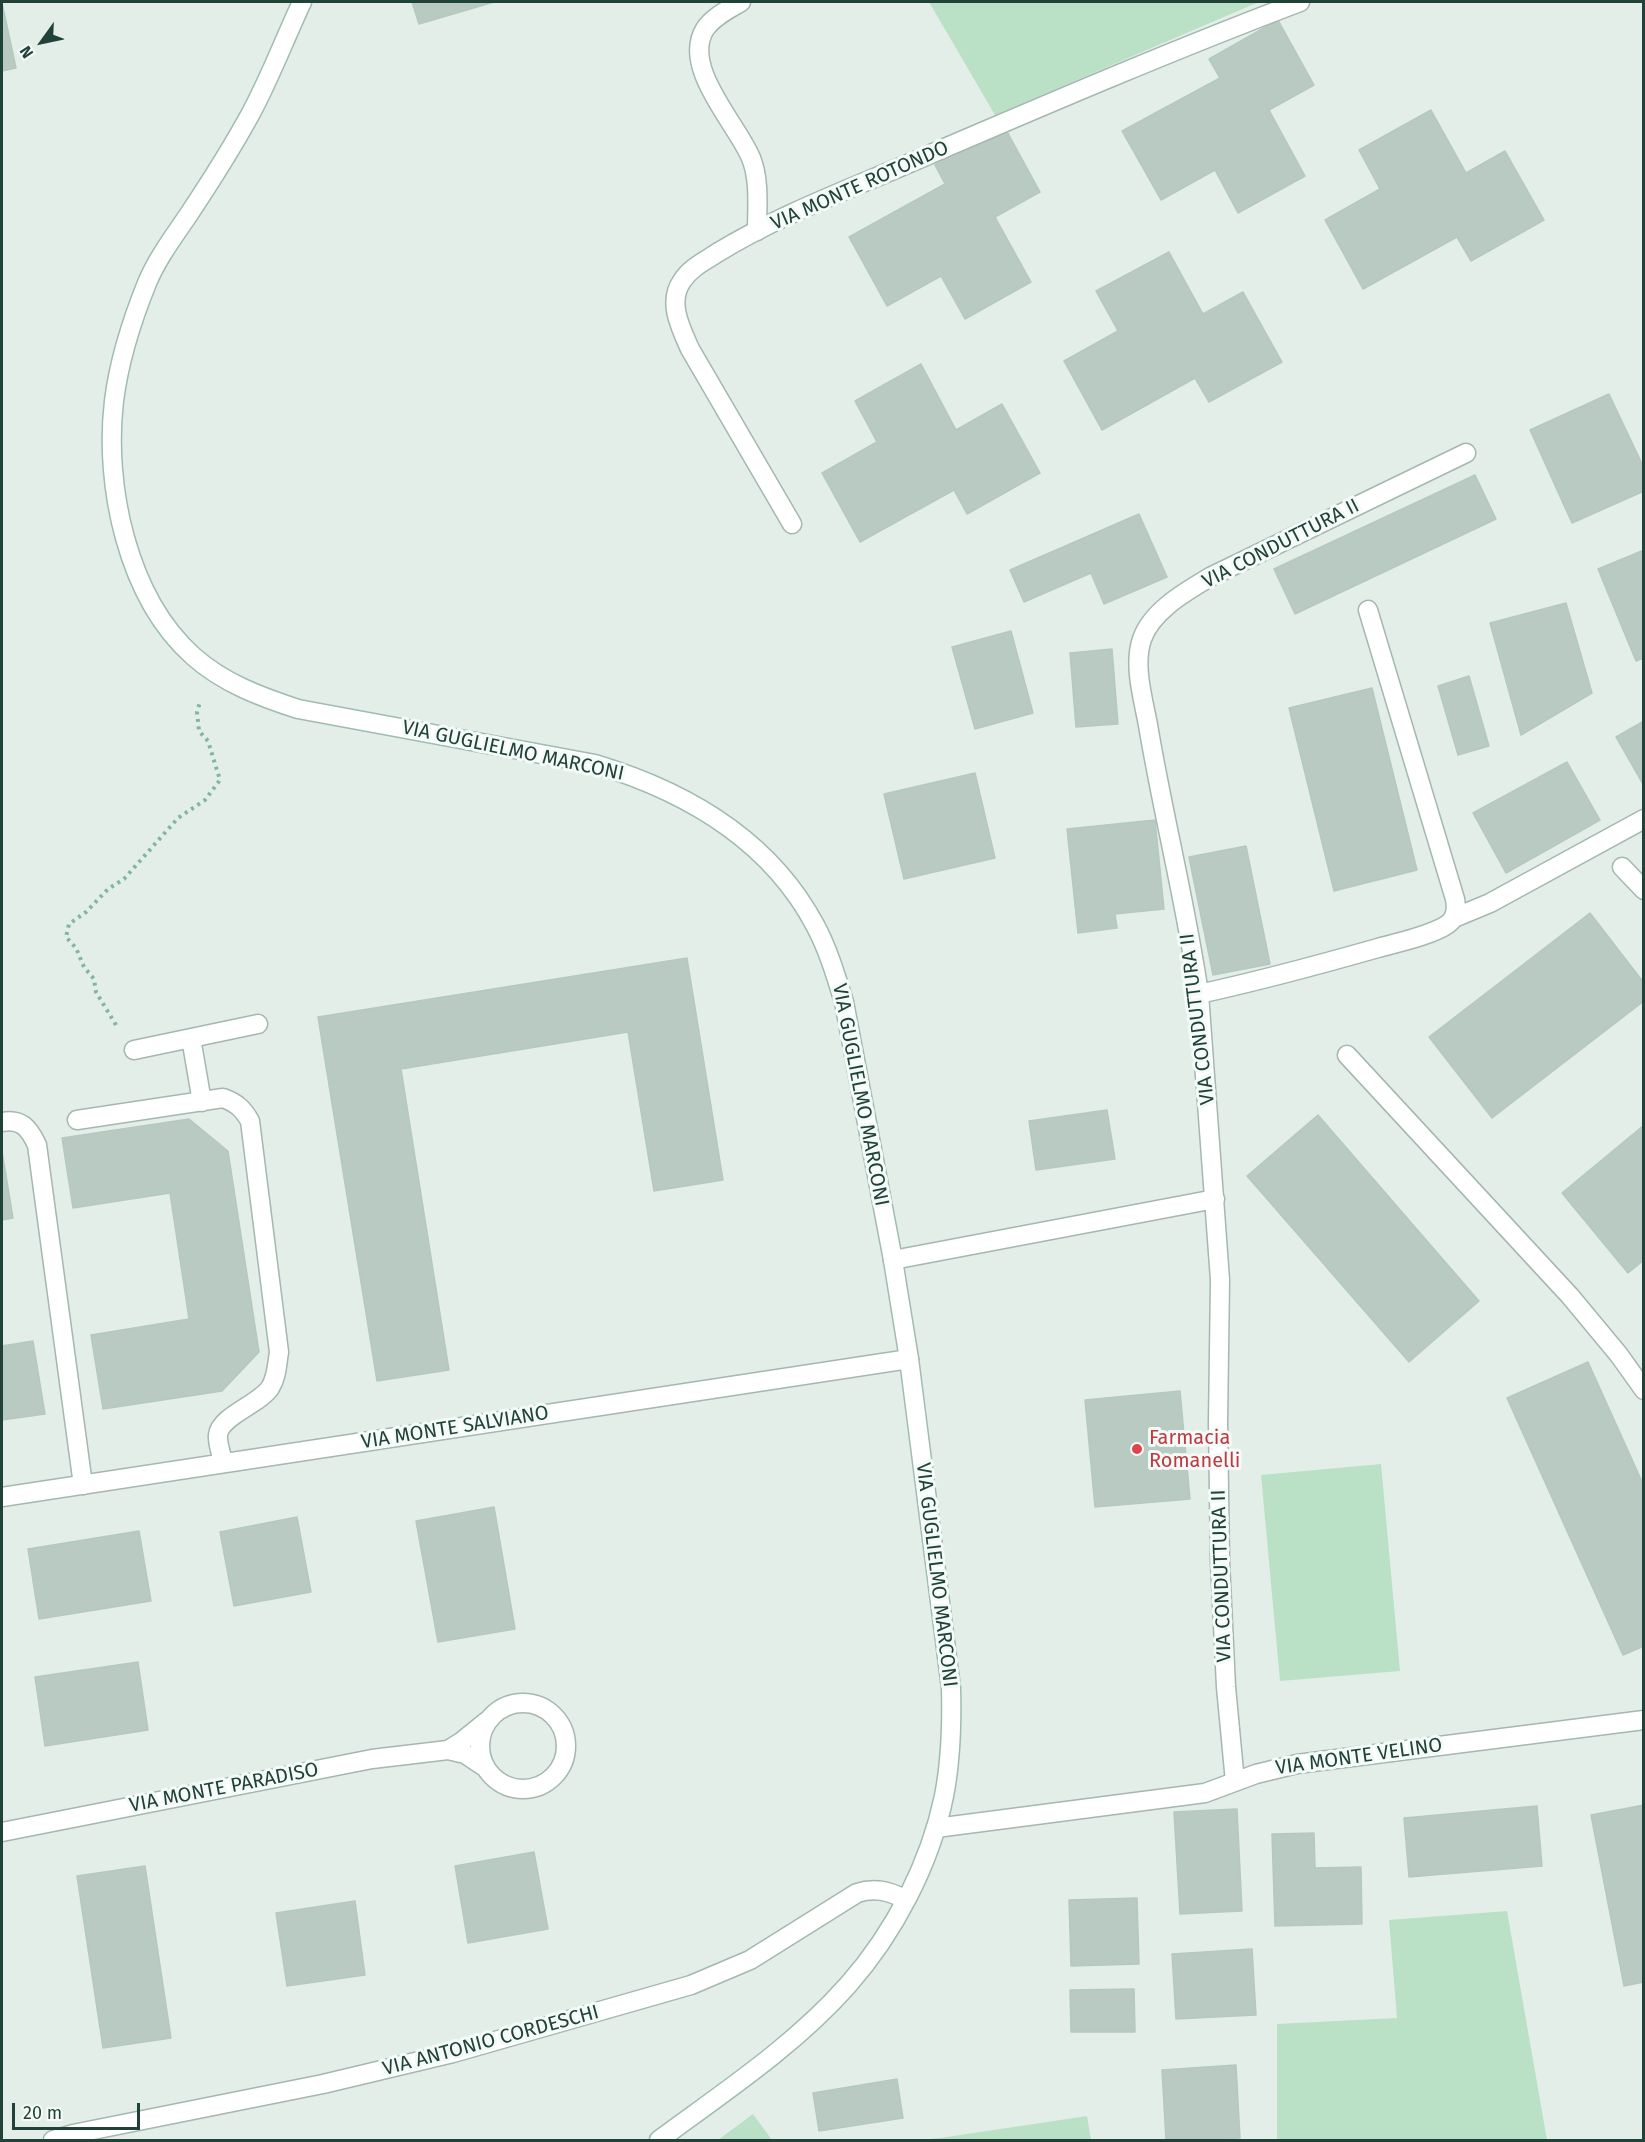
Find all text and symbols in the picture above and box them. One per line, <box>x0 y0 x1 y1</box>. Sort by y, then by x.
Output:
north arrow <box>12 12 72 72</box>
text: N <box>16 42 37 62</box>
street label: VIA MONTE ROTONDO <box>767 136 953 236</box>
street label: VIA CONDUTTURA II <box>1199 494 1363 594</box>
street label: VIA GUGLIELMO MARCONI <box>400 716 626 786</box>
street label: VIA CONDUTTURA II <box>1176 932 1220 1106</box>
street label: VIA GUGLIELMO MARCONI <box>827 982 893 1208</box>
street label: VIA MONTE SALVIANO <box>359 1401 551 1455</box>
place label: Farmacia Romanelli <box>1149 1426 1240 1473</box>
marker: Farmacia Romanelli <box>1130 1442 1144 1456</box>
street label: VIA GUGLIELMO MARCONI <box>910 1461 962 1689</box>
street label: VIA CONDUTTURA II <box>1207 1489 1237 1663</box>
street label: VIA MONTE VELINO <box>1274 1733 1444 1781</box>
street label: VIA MONTE PARADISO <box>128 1758 320 1818</box>
street label: VIA ANTONIO CORDESCHI <box>380 2001 602 2081</box>
scale bar <box>15 2091 142 2129</box>
text: 20 m <box>23 2102 62 2124</box>

